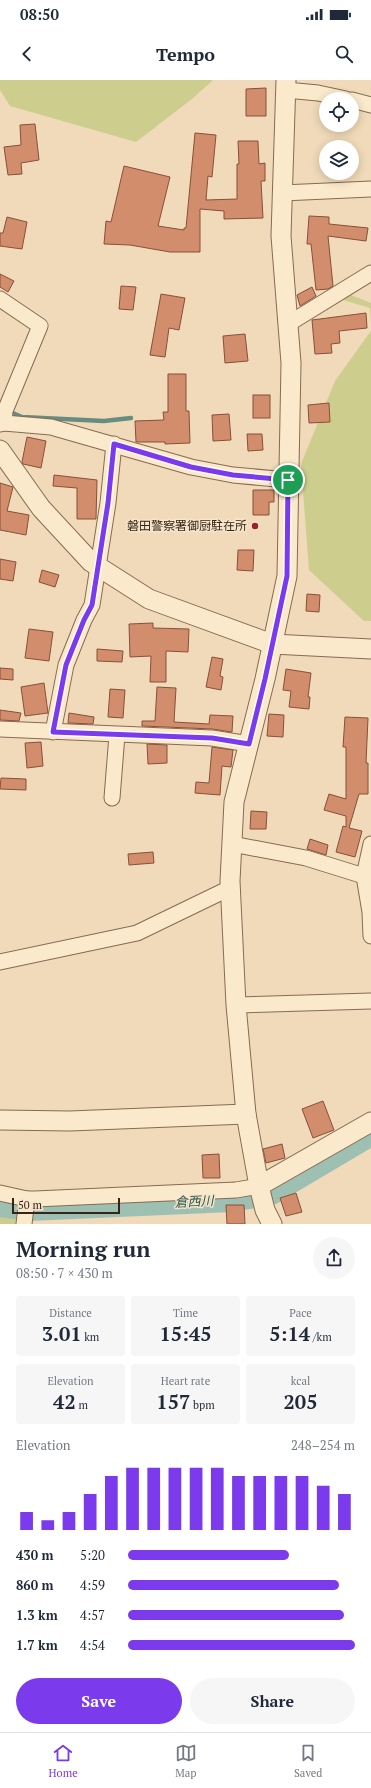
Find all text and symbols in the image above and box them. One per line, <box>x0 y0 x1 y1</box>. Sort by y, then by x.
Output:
text: 08:50 <box>20 4 59 24</box>
text: Tempo <box>156 42 215 66</box>
icon: back <box>16 43 38 65</box>
icon: search <box>333 43 355 65</box>
map controls <box>319 92 359 180</box>
button: locate <box>319 92 359 132</box>
button: layers <box>319 140 359 180</box>
pin <box>271 463 305 497</box>
icon: arrive <box>277 469 299 491</box>
place label: 磐田警察署御厨駐在所 <box>127 518 247 533</box>
marker: 磐田警察署御厨駐在所 <box>250 521 260 531</box>
water label: 倉西川 <box>174 1191 216 1211</box>
scale bar <box>12 1196 120 1215</box>
text: 50 m <box>18 1198 42 1212</box>
text: Morning run <box>16 1234 150 1263</box>
button: share <box>313 1237 355 1279</box>
text: 08:50 · 7 × 430 m <box>16 1264 113 1282</box>
text: Distance <box>49 1306 92 1320</box>
text: Time <box>173 1306 198 1320</box>
text: Pace <box>289 1306 312 1320</box>
text: 3.01 <box>42 1320 81 1347</box>
text: 15:45 <box>159 1320 212 1347</box>
text: 5:14 <box>269 1320 310 1347</box>
text: km <box>81 1330 99 1344</box>
text: /km <box>310 1330 332 1344</box>
text: Elevation <box>47 1374 94 1388</box>
text: Heart rate <box>161 1374 210 1388</box>
text: kcal <box>291 1374 310 1388</box>
text: 42 <box>53 1388 76 1415</box>
text: 157 <box>156 1388 190 1415</box>
text: 205 <box>284 1388 317 1415</box>
text: m <box>76 1398 88 1412</box>
text: bpm <box>190 1398 215 1412</box>
text: Elevation <box>16 1436 71 1454</box>
text: 248–254 m <box>291 1436 355 1454</box>
text: 430 m <box>16 1546 54 1564</box>
text: 5:20 <box>80 1546 105 1564</box>
text: 860 m <box>16 1576 54 1594</box>
text: 4:59 <box>80 1576 105 1594</box>
text: 1.3 km <box>16 1606 58 1624</box>
text: 4:57 <box>80 1606 105 1624</box>
text: 1.7 km <box>16 1636 58 1654</box>
text: 4:54 <box>80 1636 105 1654</box>
button: Save <box>16 1678 182 1724</box>
button: Share <box>190 1678 355 1724</box>
tab: Home <box>49 1742 78 1780</box>
tab: Map <box>175 1742 197 1780</box>
tab: Saved <box>294 1742 322 1780</box>

